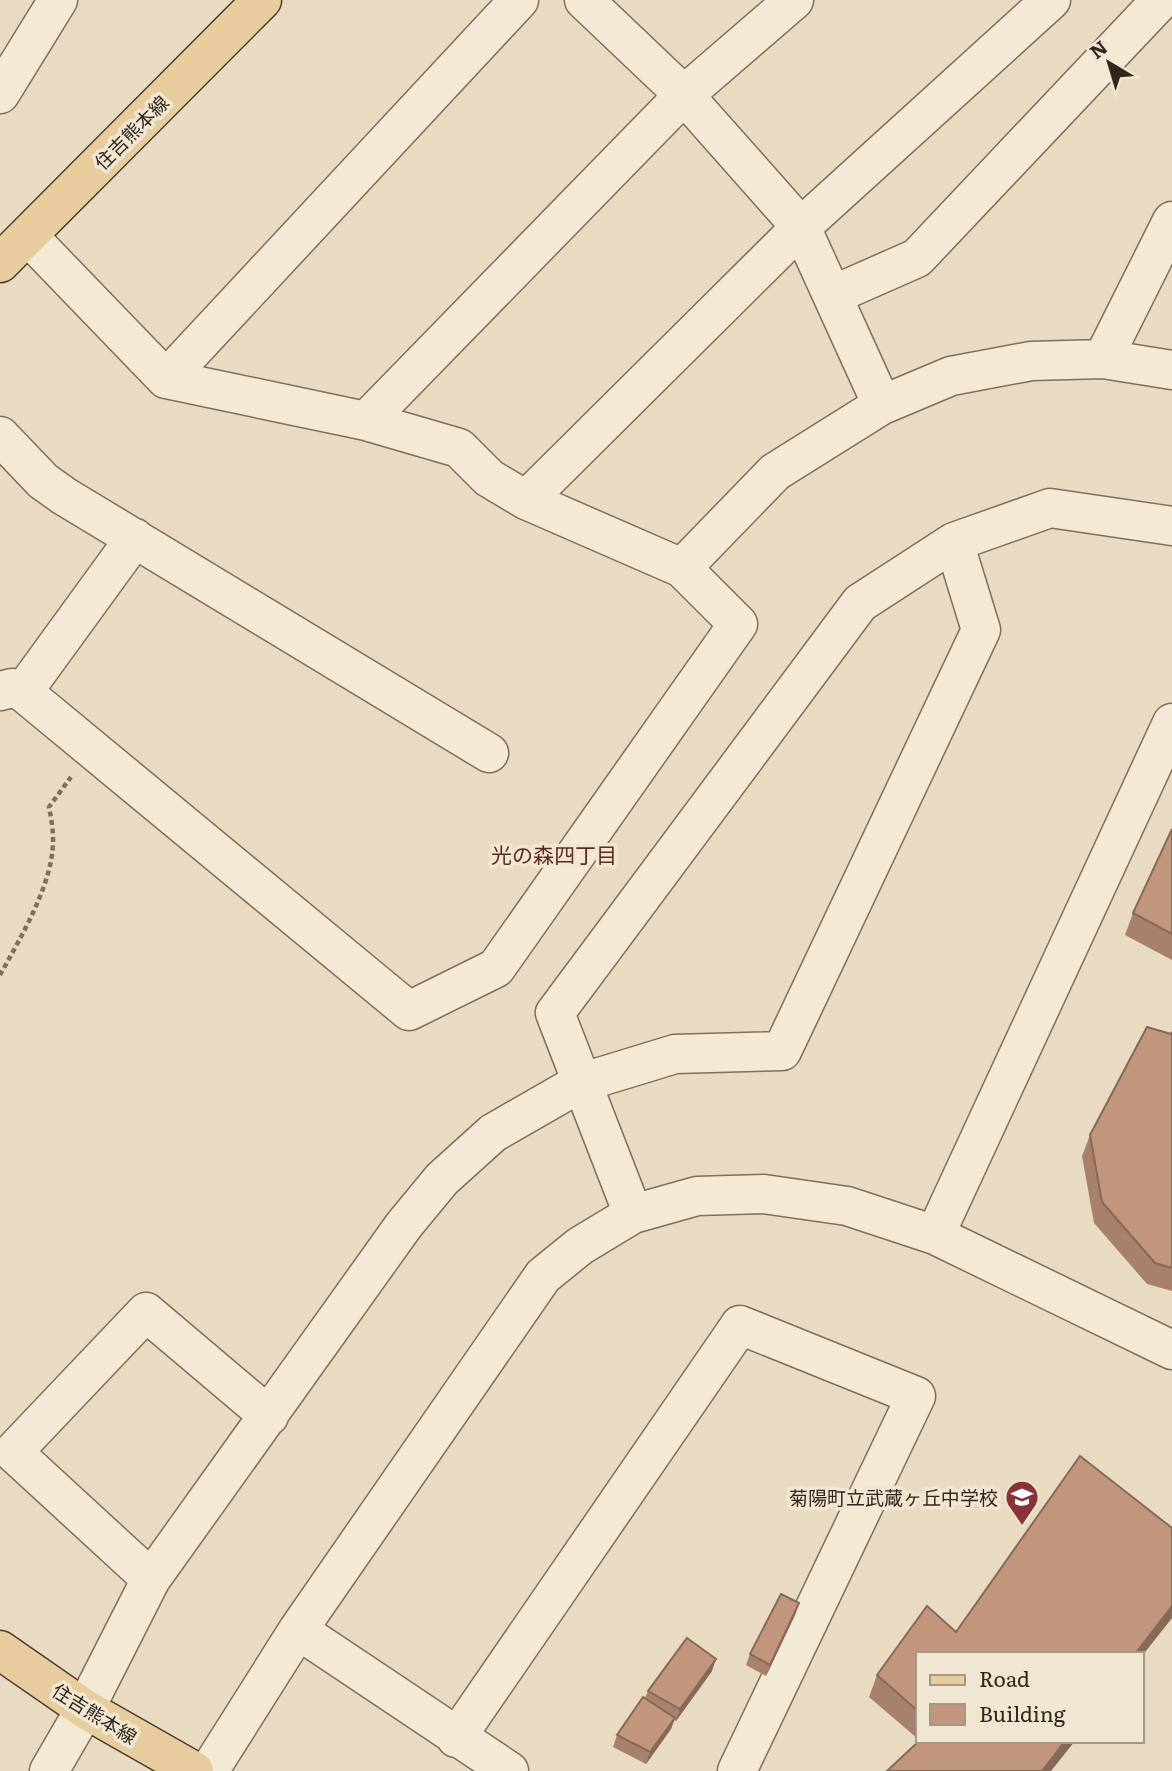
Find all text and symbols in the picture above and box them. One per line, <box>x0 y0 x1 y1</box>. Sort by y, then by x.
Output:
north arrow <box>1074 28 1144 98</box>
text: N <box>1083 33 1113 65</box>
street label: 住吉熊本線 <box>88 89 174 175</box>
district label: 光の森四丁目 <box>491 838 617 869</box>
school or university icon: 菊陽町立武蔵ヶ丘中学校 <box>1003 1478 1041 1527</box>
place label: 菊陽町立武蔵ヶ丘中学校 <box>789 1483 998 1511</box>
legend <box>916 1652 1144 1743</box>
text: Road <box>979 1662 1030 1693</box>
street label: 住吉熊本線 <box>47 1676 143 1750</box>
text: Building <box>979 1697 1066 1728</box>

